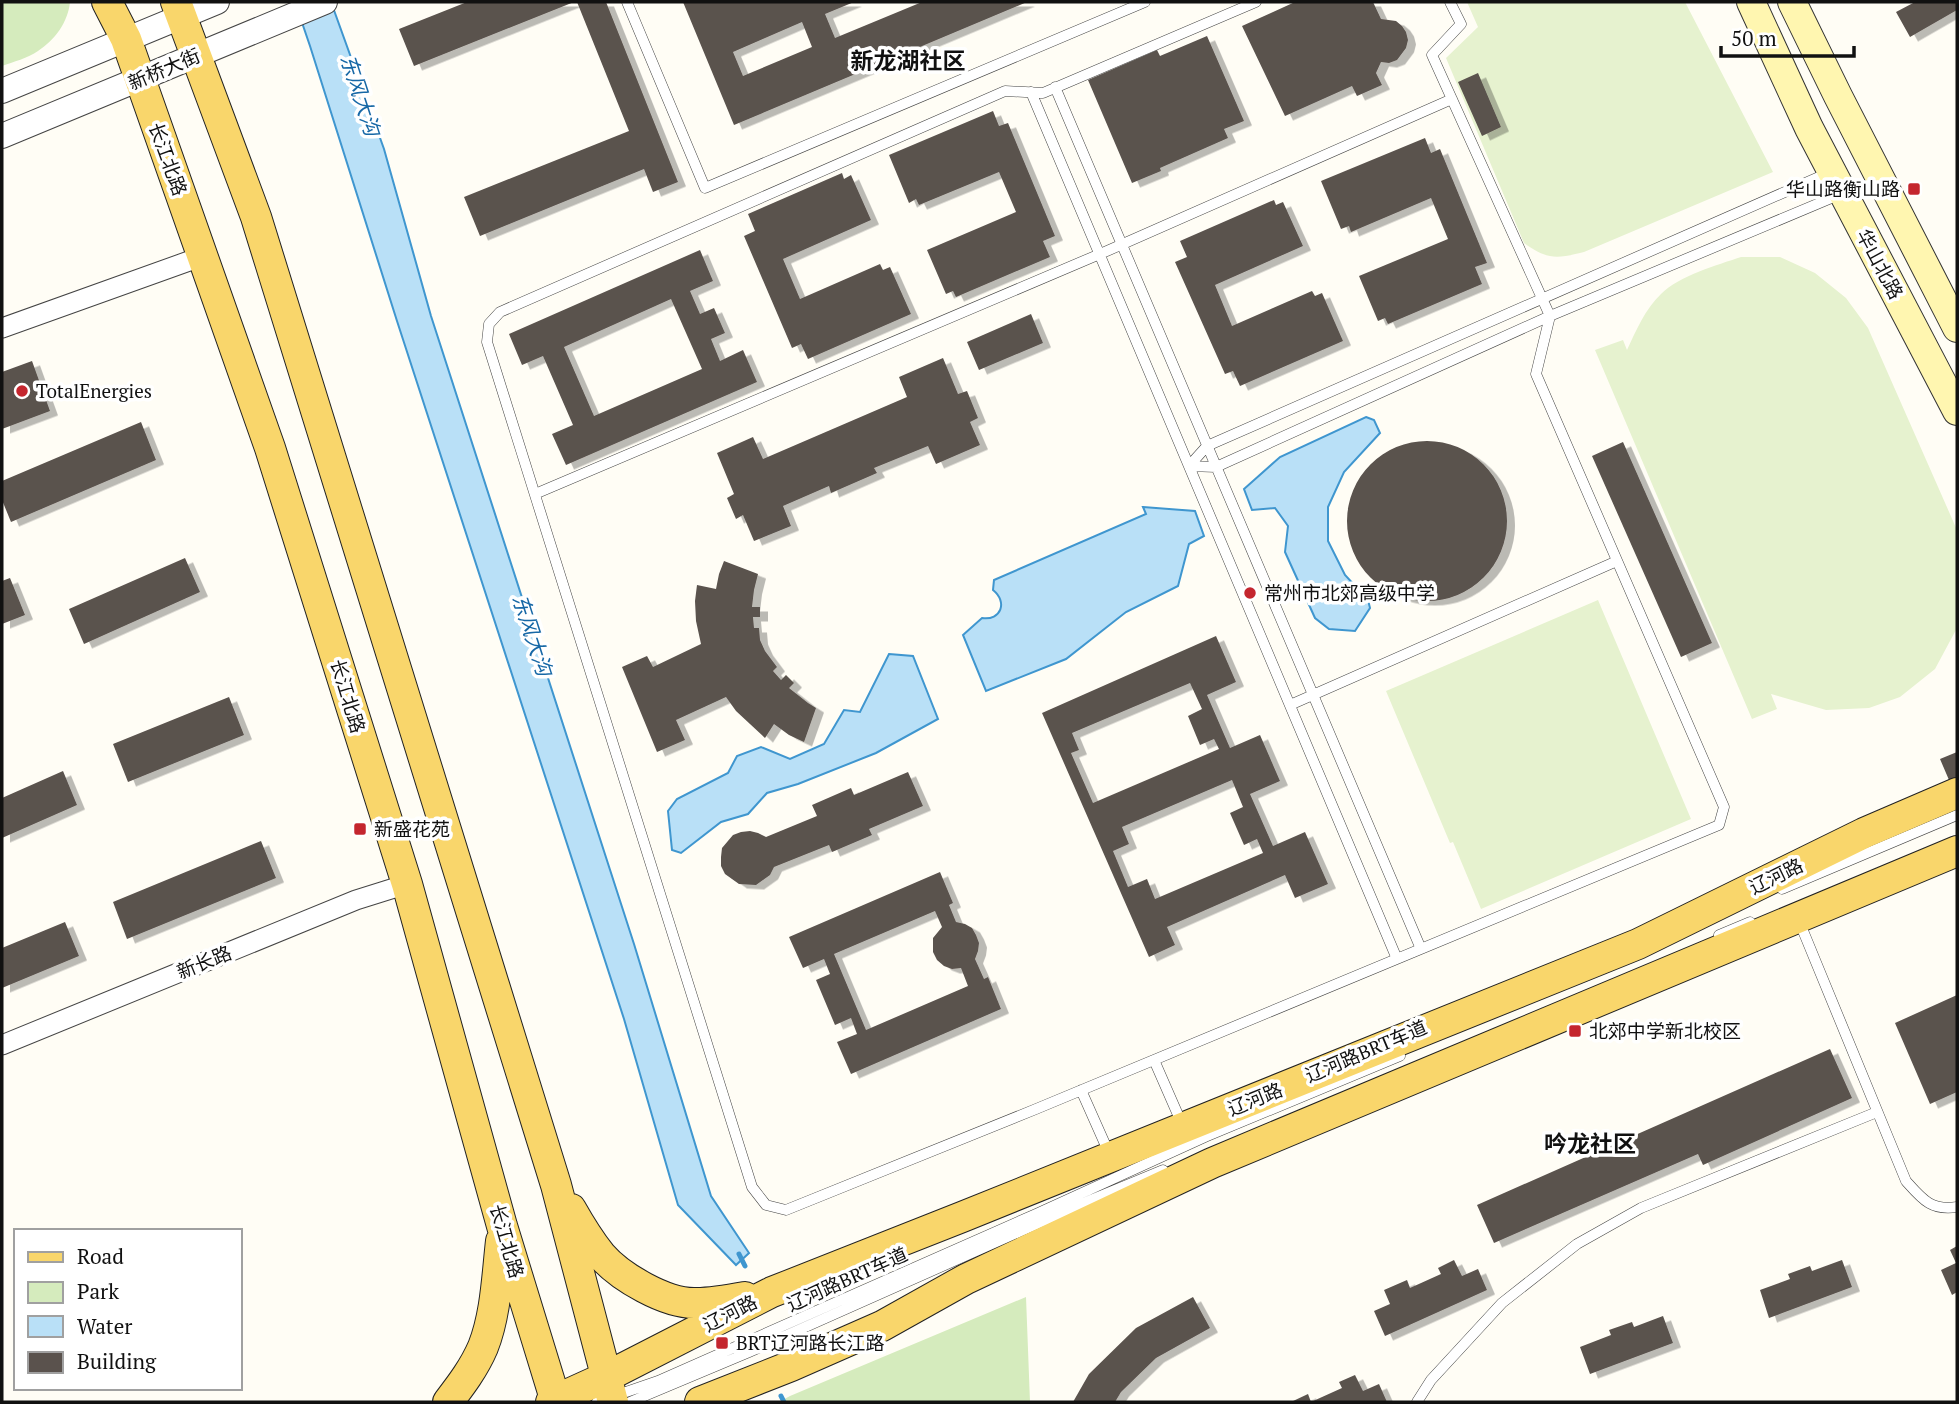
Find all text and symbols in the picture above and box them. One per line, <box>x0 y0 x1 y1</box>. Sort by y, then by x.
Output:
scale bar <box>1721 14 1854 58</box>
text: 50 m <box>1731 24 1777 52</box>
street label: 新桥大街 <box>124 42 204 95</box>
district label: 新龙湖社区 <box>851 45 966 76</box>
water label: 东风大沟 <box>335 50 388 141</box>
street label: 长江北路 <box>144 119 193 199</box>
place label: 华山路衡山路 <box>1786 176 1900 201</box>
marker: 华山路衡山路 <box>1906 181 1922 197</box>
street label: 华山北路 <box>1852 224 1909 303</box>
place label: TotalEnergies <box>36 378 152 403</box>
marker: TotalEnergies <box>14 383 30 399</box>
place label: 常州市北郊高级中学 <box>1264 580 1435 605</box>
marker: 常州市北郊高级中学 <box>1242 585 1258 601</box>
water label: 东风大沟 <box>507 590 560 681</box>
street label: 长江北路 <box>325 656 372 736</box>
place label: 新盛花苑 <box>374 816 450 841</box>
marker: 新盛花苑 <box>352 821 368 837</box>
street label: 辽河路 <box>1745 852 1807 899</box>
street label: 新长路 <box>173 939 235 984</box>
street label: 辽河路BRT车道 <box>1301 1014 1430 1087</box>
place label: 北郊中学新北校区 <box>1589 1018 1741 1043</box>
marker: 北郊中学新北校区 <box>1567 1023 1583 1039</box>
street label: 辽河路 <box>1224 1076 1286 1121</box>
district label: 吟龙社区 <box>1544 1128 1636 1159</box>
street label: 长江北路 <box>485 1201 530 1281</box>
legend <box>14 1229 242 1390</box>
street label: 辽河路BRT车道 <box>783 1241 911 1316</box>
text: Road <box>77 1242 124 1270</box>
text: Park <box>77 1277 119 1305</box>
street label: 辽河路 <box>699 1288 761 1337</box>
text: Water <box>77 1312 132 1340</box>
place label: BRT辽河路长江路 <box>736 1330 885 1355</box>
marker: BRT辽河路长江路 <box>714 1335 730 1351</box>
text: Building <box>77 1347 157 1375</box>

